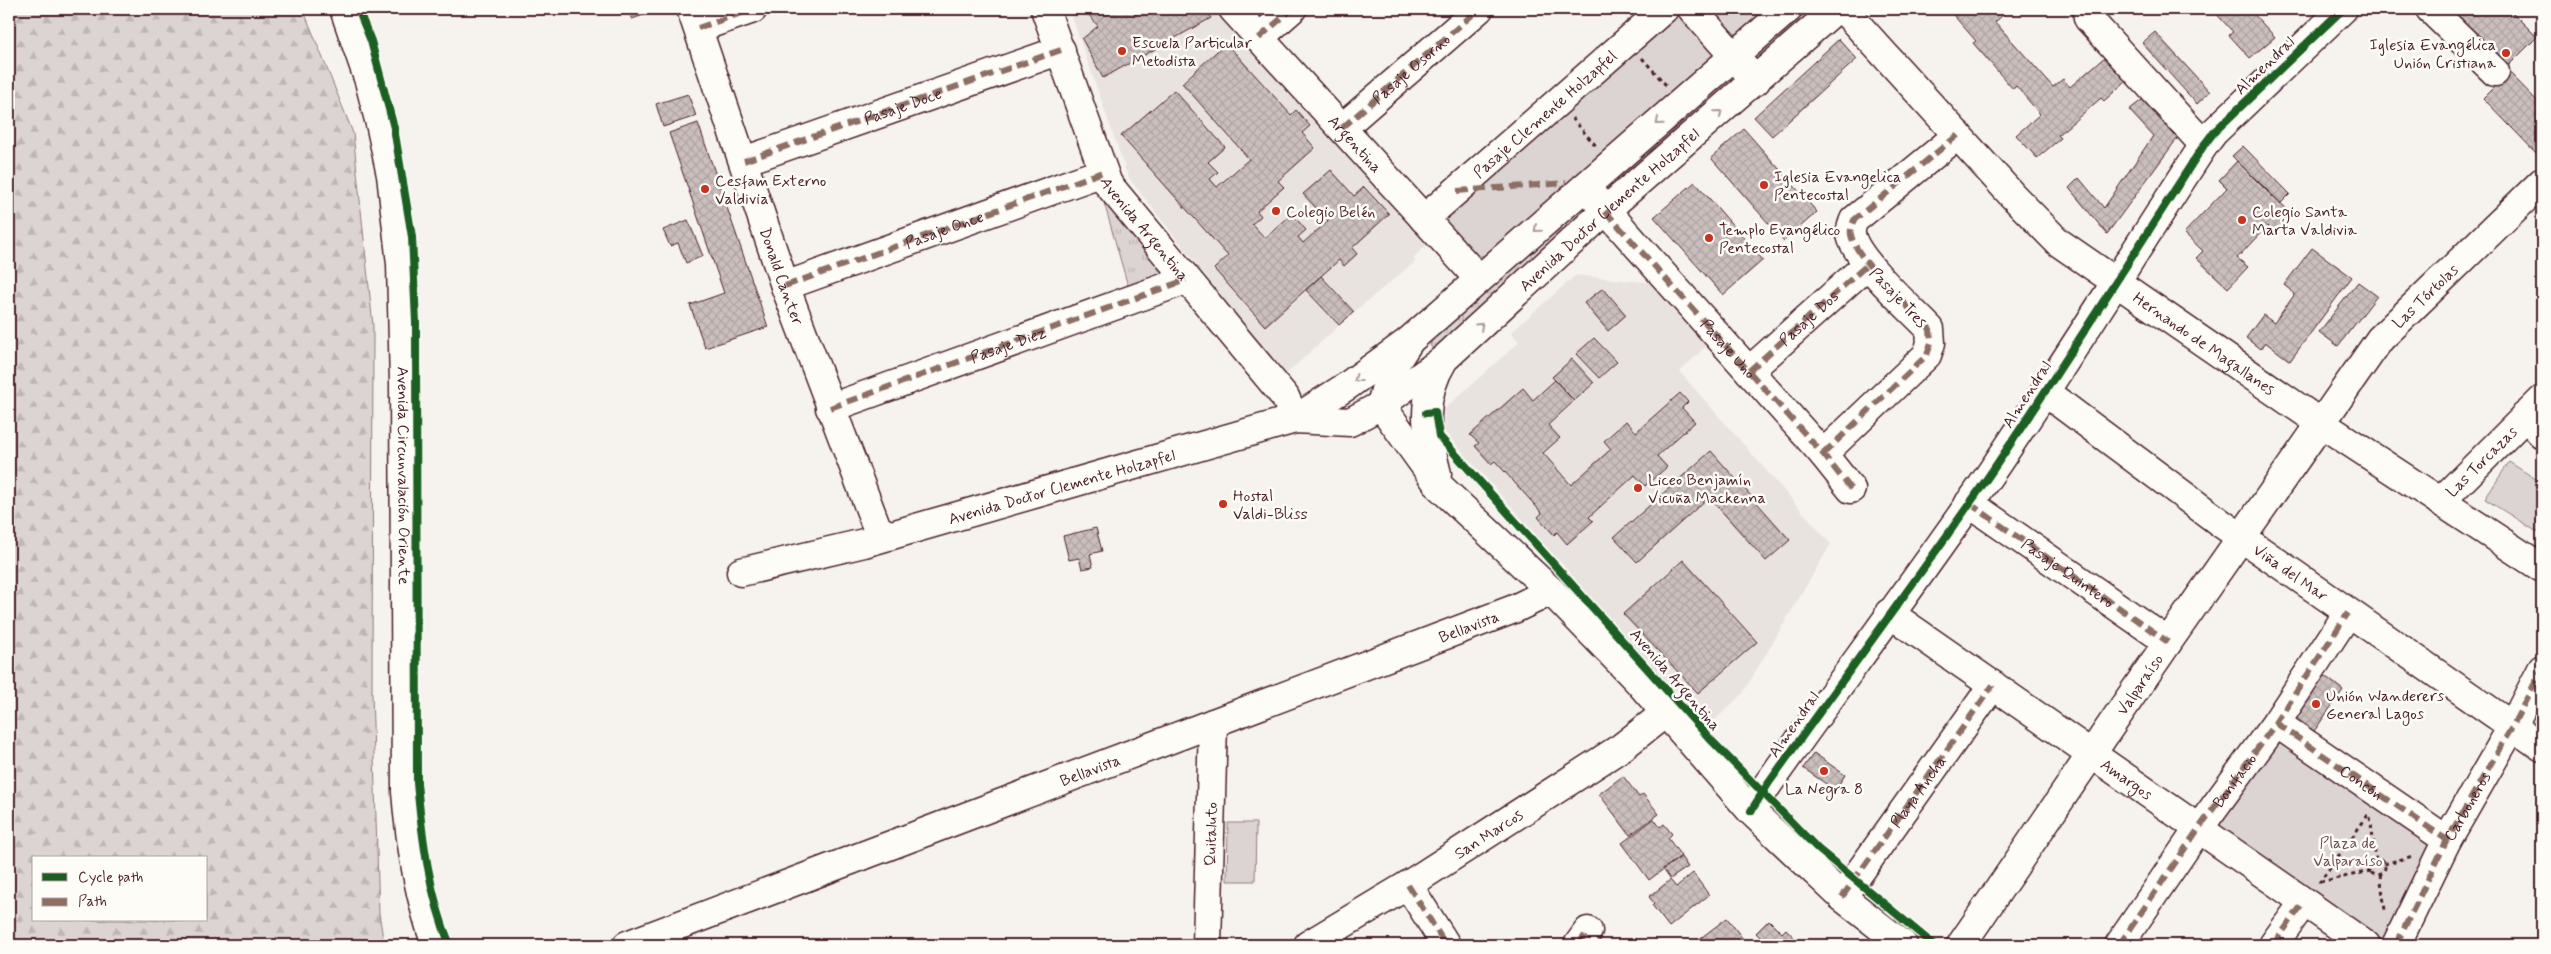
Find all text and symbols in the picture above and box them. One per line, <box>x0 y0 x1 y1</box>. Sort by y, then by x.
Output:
street label: Pasaje Osorno <box>1368 30 1455 109</box>
street label: Almendral <box>2231 32 2300 100</box>
place label: Escuela Particular Metodista <box>1132 33 1252 72</box>
place label: Iglesia Evangélica Unión Cristiana <box>2370 35 2496 74</box>
marker: Escuela Particular Metodista <box>1116 45 1128 57</box>
street label: Pasaje Clemente Holzapfel <box>1469 46 1622 183</box>
marker: Iglesia Evangélica Unión Cristiana <box>2500 47 2512 59</box>
street label: Pasaje Doce <box>861 84 945 130</box>
one-way arrow <box>1713 109 1722 118</box>
street label: Argentina <box>1323 111 1386 178</box>
one-way arrow <box>1656 116 1665 124</box>
street label: Avenida Doctor Clemente Holzapfel <box>1515 124 1704 297</box>
place label: Iglesia Evangelica Pentecostal <box>1774 167 1901 206</box>
place label: Cesfam Externo Valdivia <box>715 171 826 210</box>
street label: Avenida Argentina <box>1094 175 1193 286</box>
marker: Iglesia Evangelica Pentecostal <box>1758 179 1770 191</box>
marker: Cesfam Externo Valdivia <box>699 183 711 195</box>
place label: Colegio Belén <box>1286 202 1375 224</box>
place label: Colegio Santa Marta Valdivia <box>2252 202 2357 241</box>
marker: Colegio Belén <box>1270 205 1282 217</box>
street label: Pasaje Once <box>902 207 987 254</box>
marker: Colegio Santa Marta Valdivia <box>2236 214 2248 226</box>
place label: Templo Evangélico Pentecostal <box>1719 220 1841 259</box>
one-way arrow <box>1533 223 1542 232</box>
street label: Donald Canter <box>754 225 808 328</box>
marker: Templo Evangélico Pentecostal <box>1703 232 1715 244</box>
street label: Las Tórtolas <box>2388 260 2463 334</box>
street label: Pasaje Tres <box>1864 263 1931 333</box>
street label: Pasaje Dos <box>1775 286 1844 351</box>
street label: Hernando de Magallanes <box>2128 288 2279 401</box>
street label: Pasaje Uno <box>1695 315 1760 384</box>
street label: Pasaje Diez <box>968 322 1049 369</box>
one-way arrow <box>1474 323 1483 332</box>
street label: Almendral <box>1998 357 2057 432</box>
street label: Avenida Circunvalación Oriente <box>392 366 414 585</box>
one-way arrow <box>1354 374 1363 382</box>
street label: Las Torcazas <box>2442 422 2522 502</box>
street label: Avenida Doctor Clemente Holzapfel <box>946 445 1178 530</box>
place label: Liceo Benjamín Vicuña Mackenna <box>1648 470 1766 509</box>
marker: Liceo Benjamín Vicuña Mackenna <box>1632 482 1644 494</box>
place label: Hostal Valdi-Bliss <box>1233 486 1308 525</box>
marker: Hostal Valdi-Bliss <box>1217 498 1229 510</box>
street label: Pasaje Quintero <box>2017 534 2118 613</box>
street label: Viña del Mar <box>2248 540 2332 607</box>
street label: Bellavista <box>1436 607 1502 649</box>
street label: Avenida Argentina <box>1624 624 1725 736</box>
street label: Valparaíso <box>2112 650 2169 720</box>
place label: Unión Wanderers General Lagos <box>2326 686 2444 726</box>
street label: Almendral <box>1764 688 1825 762</box>
marker: Unión Wanderers General Lagos <box>2310 698 2322 710</box>
street label: Bellavista <box>1057 750 1124 792</box>
street label: Bonifacio <box>2208 750 2262 812</box>
street label: Playa Ancha <box>1886 752 1951 832</box>
street label: Amargos <box>2096 754 2156 805</box>
street label: Concón <box>2335 761 2387 805</box>
marker: La Negra 8 <box>1818 765 1830 777</box>
street label: Carboneros <box>2440 768 2496 845</box>
place label: La Negra 8 <box>1785 779 1863 801</box>
street label: Quitaluto <box>1200 802 1223 866</box>
street label: San Marcos <box>1451 805 1527 865</box>
park label: Plaza de Valparaíso <box>2313 833 2383 872</box>
legend <box>32 856 208 922</box>
text: Cycle path <box>78 868 143 888</box>
text: Path <box>78 892 107 912</box>

